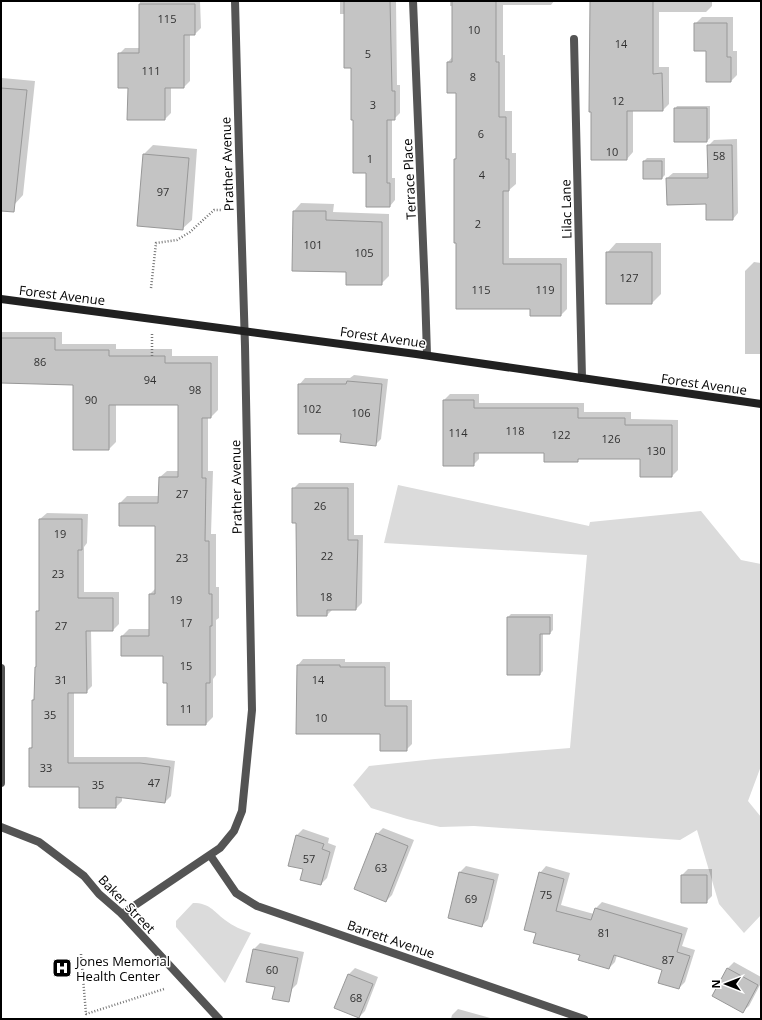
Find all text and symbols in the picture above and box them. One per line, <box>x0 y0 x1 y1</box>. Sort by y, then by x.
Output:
house number: 115 <box>158 11 176 26</box>
house number: 10 <box>468 22 480 37</box>
house number: 14 <box>615 36 628 51</box>
house number: 5 <box>365 46 371 61</box>
house number: 111 <box>142 63 160 78</box>
house number: 8 <box>470 69 476 84</box>
house number: 12 <box>612 93 624 108</box>
house number: 3 <box>370 97 376 112</box>
street label: Prather Avenue <box>216 117 238 211</box>
house number: 6 <box>478 126 484 141</box>
street label: Terrace Place <box>398 138 420 220</box>
house number: 10 <box>606 144 618 159</box>
house number: 58 <box>713 148 725 163</box>
house number: 1 <box>367 151 373 166</box>
house number: 4 <box>479 167 486 182</box>
street label: Lilac Lane <box>556 179 576 239</box>
house number: 97 <box>157 184 169 199</box>
house number: 2 <box>475 216 481 231</box>
house number: 101 <box>304 237 322 252</box>
house number: 105 <box>355 245 373 260</box>
house number: 127 <box>620 270 638 285</box>
street label: Forest Avenue <box>18 281 106 309</box>
house number: 115 <box>472 282 490 297</box>
house number: 119 <box>536 282 554 297</box>
street label: Forest Avenue <box>339 322 427 352</box>
house number: 86 <box>34 354 46 369</box>
street label: Forest Avenue <box>660 369 748 399</box>
house number: 94 <box>144 372 157 387</box>
house number: 98 <box>189 382 201 397</box>
house number: 90 <box>85 392 97 407</box>
house number: 102 <box>303 401 321 416</box>
house number: 106 <box>352 405 370 420</box>
house number: 118 <box>506 423 524 438</box>
house number: 114 <box>449 425 468 440</box>
house number: 122 <box>552 427 570 442</box>
house number: 126 <box>602 431 620 446</box>
street label: Prather Avenue <box>226 440 246 534</box>
house number: 130 <box>647 443 665 458</box>
house number: 27 <box>176 486 188 501</box>
house number: 26 <box>314 498 326 513</box>
house number: 19 <box>54 526 66 541</box>
house number: 22 <box>321 548 333 563</box>
house number: 23 <box>176 550 188 565</box>
house number: 23 <box>52 566 64 581</box>
house number: 18 <box>320 589 332 604</box>
house number: 19 <box>170 592 182 607</box>
house number: 17 <box>180 615 192 630</box>
house number: 27 <box>55 618 67 633</box>
house number: 15 <box>180 658 192 673</box>
house number: 31 <box>55 672 67 687</box>
house number: 14 <box>312 672 325 687</box>
house number: 11 <box>180 701 192 716</box>
house number: 35 <box>44 707 56 722</box>
house number: 10 <box>315 710 327 725</box>
house number: 33 <box>40 760 52 775</box>
house number: 47 <box>148 775 160 790</box>
house number: 35 <box>92 777 104 792</box>
house number: 57 <box>303 851 315 866</box>
house number: 63 <box>375 860 387 875</box>
street label: Baker Street <box>95 871 160 937</box>
house number: 75 <box>540 887 552 902</box>
house number: 69 <box>465 891 477 906</box>
street label: Barrett Avenue <box>345 916 437 962</box>
house number: 81 <box>598 925 610 940</box>
place label: Jones Memorial Health Center <box>74 952 170 985</box>
house number: 87 <box>662 952 674 967</box>
hospital icon: Jones Memorial Health Center <box>51 957 73 979</box>
house number: 60 <box>266 962 278 977</box>
north arrow <box>706 964 746 1004</box>
text: N <box>708 980 723 988</box>
house number: 68 <box>350 990 362 1005</box>

